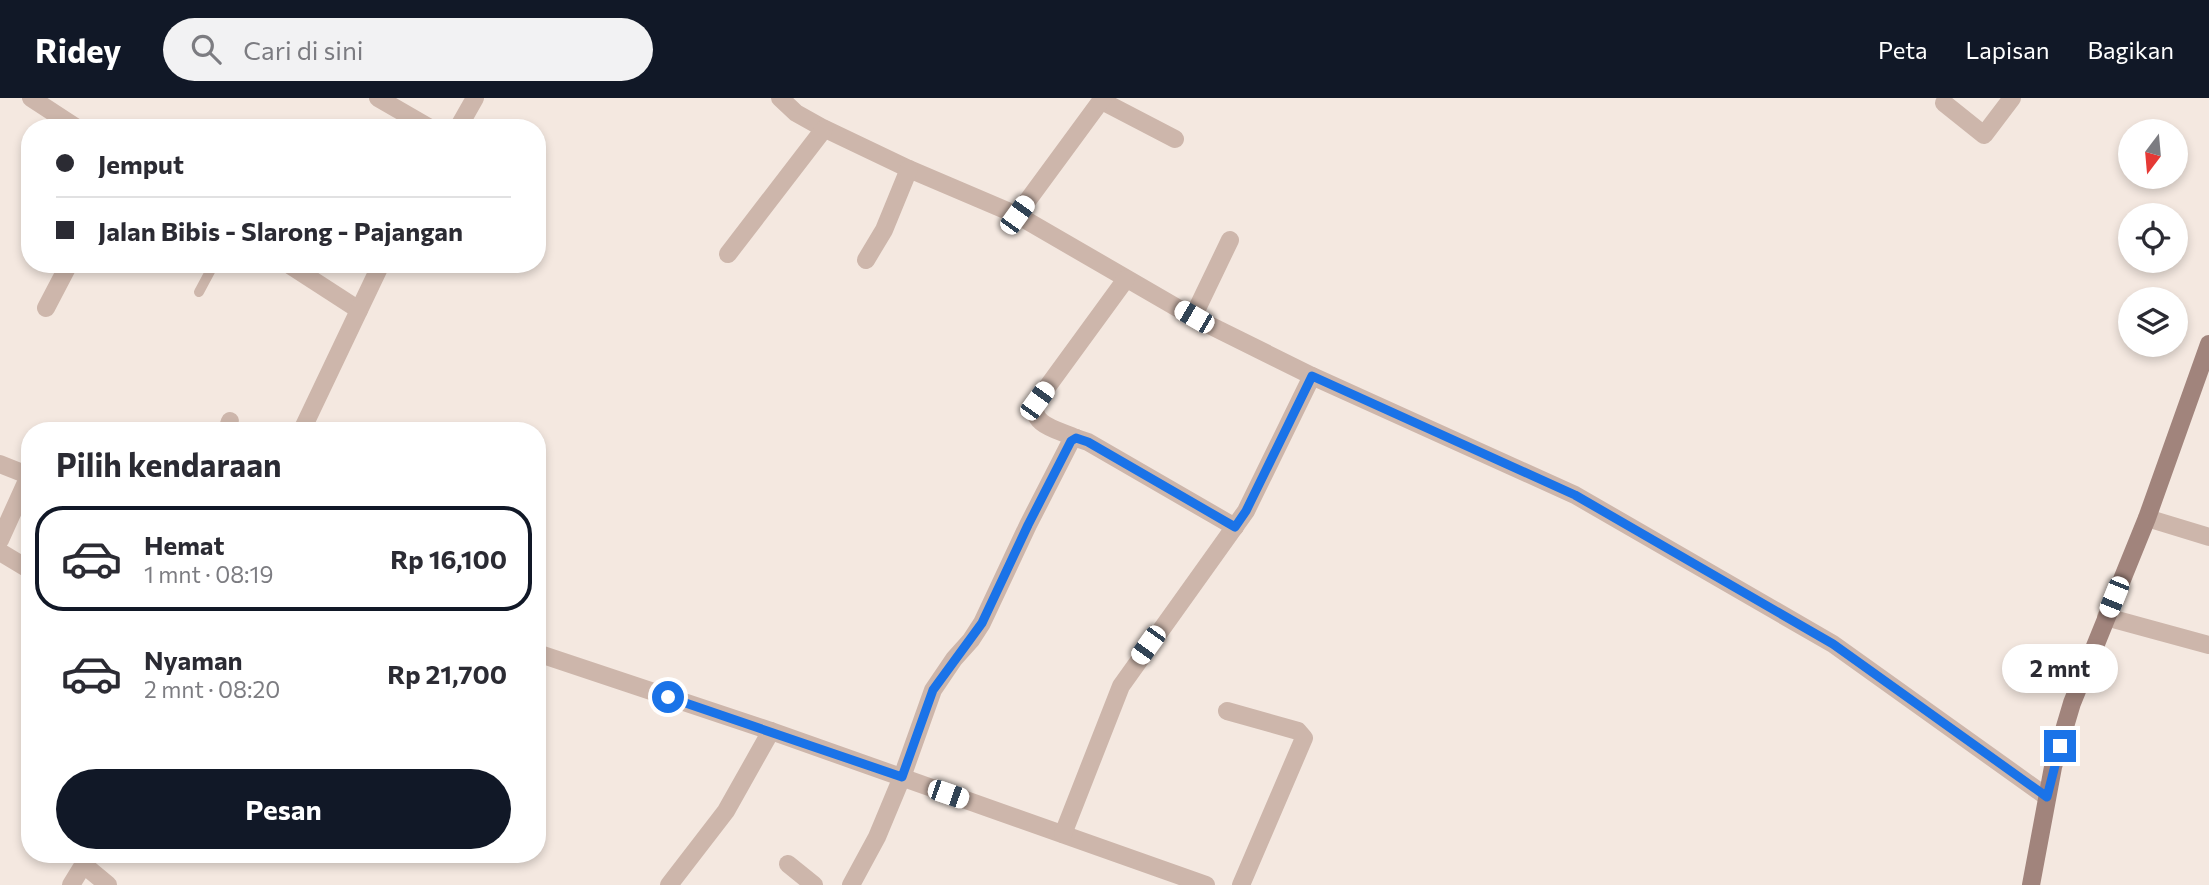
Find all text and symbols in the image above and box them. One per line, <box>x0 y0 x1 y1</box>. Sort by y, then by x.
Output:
search box <box>163 18 653 81</box>
text: Ridey <box>35 29 121 70</box>
icon: search <box>187 30 225 68</box>
text: Cari di sini <box>243 34 364 65</box>
text: Peta <box>1878 35 1928 64</box>
text: Lapisan <box>1966 35 2049 64</box>
text: Bagikan <box>2087 35 2174 64</box>
north arrow <box>2118 119 2188 189</box>
map controls <box>2118 119 2188 357</box>
text: Jemput <box>98 148 184 179</box>
car <box>997 192 1038 238</box>
button: locate <box>2118 203 2188 273</box>
text: Jalan Bibis - Slarong - Pajangan <box>98 215 463 246</box>
button: layers <box>2118 287 2188 357</box>
car <box>1171 297 1218 337</box>
car <box>1017 378 1058 424</box>
text: Pilih kendaraan <box>56 444 282 484</box>
icon: car <box>60 527 123 590</box>
text: Hemat <box>144 529 225 560</box>
text: Rp 16,100 <box>390 543 507 574</box>
text: 1 mnt · 08:19 <box>144 560 273 588</box>
car <box>2097 574 2132 620</box>
car <box>1128 622 1169 668</box>
icon: car <box>60 642 123 705</box>
text: Nyaman <box>144 644 243 675</box>
callout: 2 mnt <box>2002 644 2118 694</box>
text: 2 mnt <box>2030 654 2090 682</box>
text: Rp 21,700 <box>387 658 507 689</box>
text: 2 mnt · 08:20 <box>144 675 280 703</box>
route start <box>652 681 684 713</box>
route end <box>2044 730 2076 762</box>
button: Pesan <box>56 769 511 849</box>
car <box>925 777 972 811</box>

